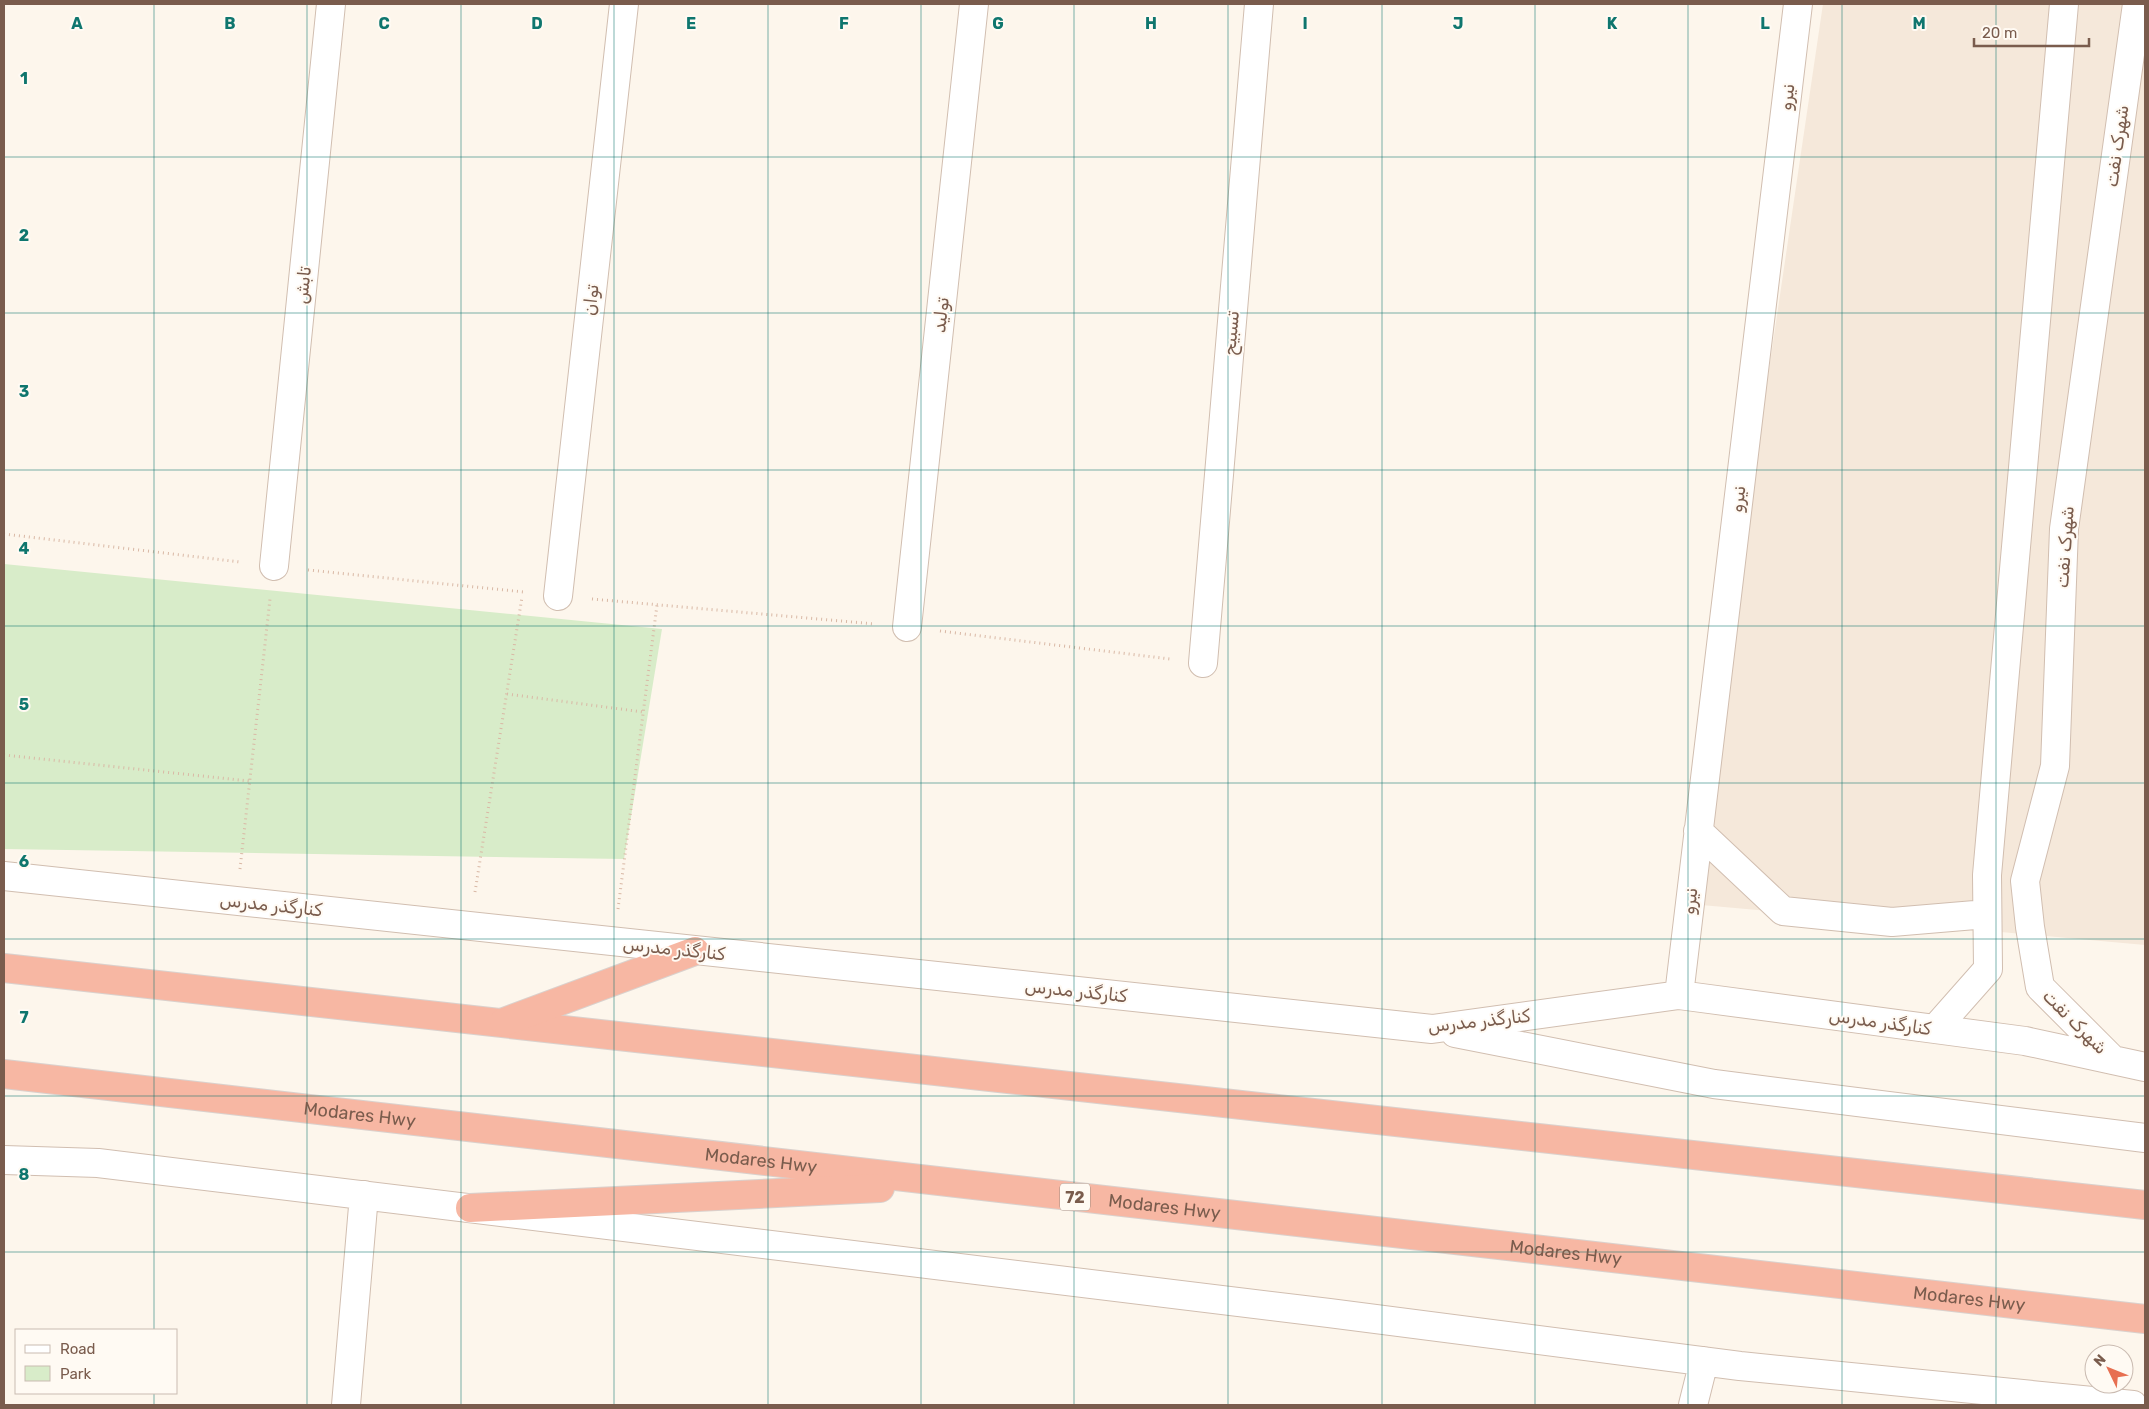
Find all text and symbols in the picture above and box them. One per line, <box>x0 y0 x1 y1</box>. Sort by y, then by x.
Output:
text: A <box>71 14 83 33</box>
text: B <box>224 14 236 33</box>
text: C <box>378 14 390 33</box>
text: D <box>531 14 543 33</box>
text: E <box>686 14 696 33</box>
text: F <box>839 14 849 33</box>
text: G <box>992 14 1004 33</box>
text: H <box>1145 14 1157 33</box>
text: I <box>1302 14 1308 33</box>
text: J <box>1453 14 1463 33</box>
text: K <box>1607 14 1618 33</box>
text: L <box>1760 14 1770 33</box>
text: M <box>1912 14 1926 33</box>
scale bar <box>1974 15 2089 47</box>
text: 20 m <box>1982 24 2017 42</box>
text: 1 <box>20 69 28 88</box>
street label: نیرو <box>1774 82 1800 112</box>
street label: شهرک نفت <box>2100 104 2134 188</box>
text: 2 <box>19 226 29 245</box>
street label: تابش <box>290 265 316 305</box>
street label: توان <box>578 283 604 317</box>
street label: تولید <box>928 296 954 334</box>
street label: تسبیح <box>1218 310 1246 356</box>
text: 3 <box>19 382 29 401</box>
street label: نیرو <box>1725 484 1751 514</box>
street label: شهرک نفت <box>2051 505 2079 589</box>
text: 4 <box>19 539 30 558</box>
text: 5 <box>19 695 29 714</box>
text: 6 <box>19 852 29 871</box>
street label: نیرو <box>1677 886 1703 916</box>
street label: کنارگذر مدرس <box>219 889 323 921</box>
street label: کنارگذر مدرس <box>622 933 726 965</box>
street label: کنارگذر مدرس <box>1024 975 1128 1007</box>
street label: شهرک نفت <box>2038 985 2112 1059</box>
street label: کنارگذر مدرس <box>1827 1004 1933 1040</box>
street label: کنارگذر مدرس <box>1427 1005 1531 1037</box>
text: 7 <box>19 1008 29 1027</box>
street label: Modares Hwy <box>302 1097 417 1132</box>
street label: Modares Hwy <box>704 1143 818 1178</box>
text: 8 <box>19 1165 30 1184</box>
road number: 72 <box>1060 1184 1090 1210</box>
street label: Modares Hwy <box>1107 1189 1222 1224</box>
street label: Modares Hwy <box>1508 1235 1623 1270</box>
street label: Modares Hwy <box>1912 1282 2027 1316</box>
legend <box>15 1329 178 1394</box>
text: Road <box>60 1340 96 1358</box>
north arrow <box>2084 1344 2134 1394</box>
text: N <box>2090 1351 2110 1370</box>
text: Park <box>60 1365 91 1383</box>

